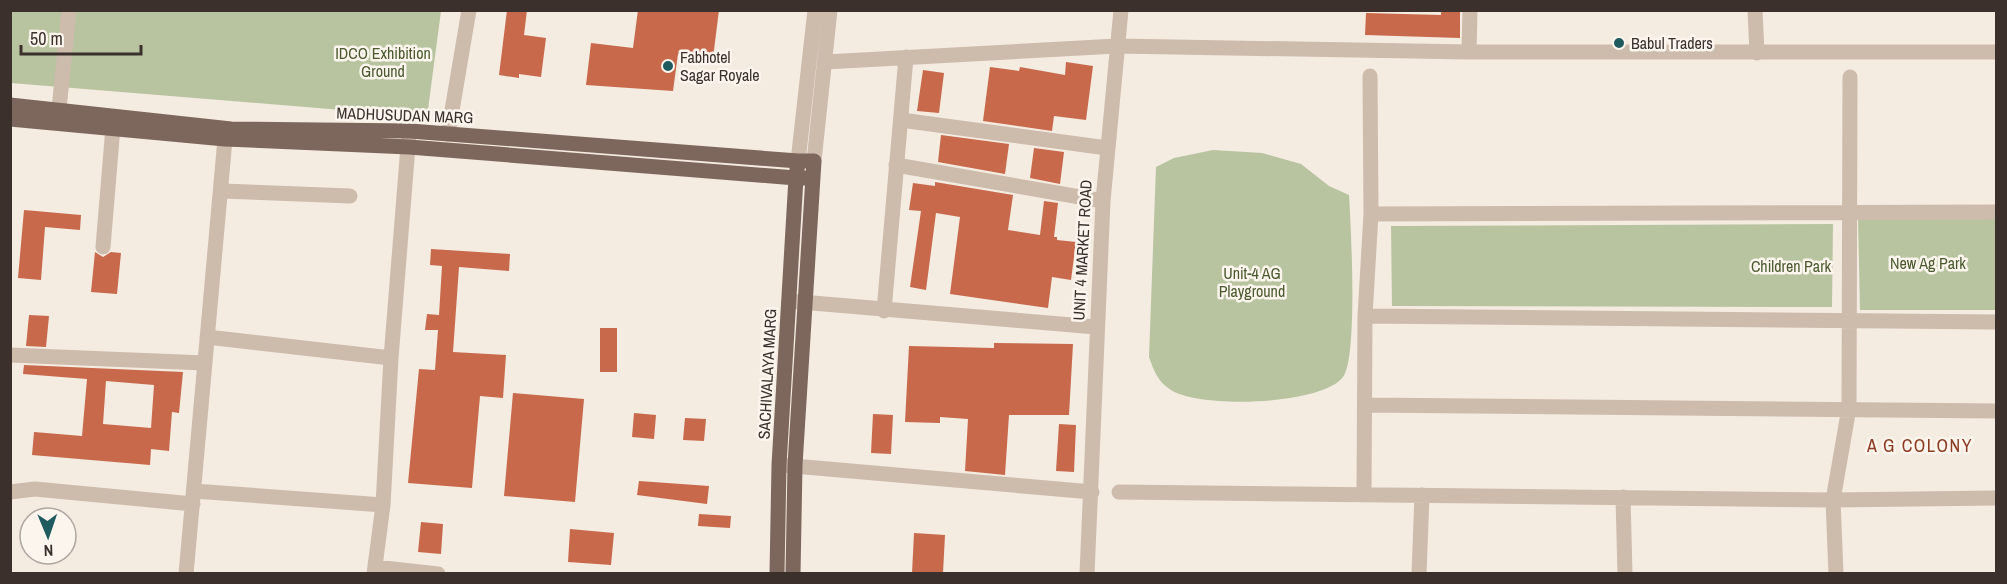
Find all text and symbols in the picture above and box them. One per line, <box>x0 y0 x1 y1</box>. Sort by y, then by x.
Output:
scale bar <box>21 18 141 56</box>
text: 50 m <box>30 26 63 51</box>
place label: Babul Traders <box>1631 32 1713 54</box>
marker: Babul Traders <box>1612 36 1626 50</box>
park label: IDCO Exhibition Ground <box>335 42 431 82</box>
place label: Fabhotel Sagar Royale <box>680 46 760 86</box>
marker: Fabhotel Sagar Royale <box>661 59 675 73</box>
street label: MADHUSUDAN MARG <box>336 102 474 128</box>
street label: UNIT 4 MARKET ROAD <box>1067 179 1097 321</box>
park label: New Ag Park <box>1890 252 1966 274</box>
park label: Children Park <box>1751 255 1832 277</box>
park label: Unit-4 AG Playground <box>1219 262 1285 302</box>
street label: SACHIVALAYA MARG <box>753 308 781 440</box>
district label: A G COLONY <box>1866 433 1973 458</box>
north arrow <box>18 506 78 566</box>
text: N <box>43 540 54 562</box>

